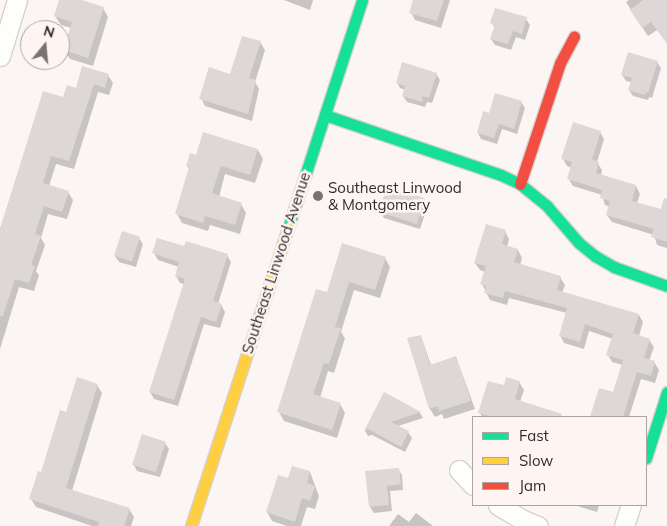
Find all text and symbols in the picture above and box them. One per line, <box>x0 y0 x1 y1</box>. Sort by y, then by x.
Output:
north arrow <box>20 20 70 70</box>
text: N <box>41 21 57 42</box>
street label: Southeast Linwood Avenue <box>238 170 314 356</box>
place label: Southeast Linwood & Montgomery <box>328 178 462 213</box>
marker: Southeast Linwood & Montgomery <box>312 190 324 202</box>
legend <box>472 416 647 506</box>
text: Fast <box>519 426 549 445</box>
text: Slow <box>519 451 553 470</box>
text: Jam <box>519 476 546 495</box>

